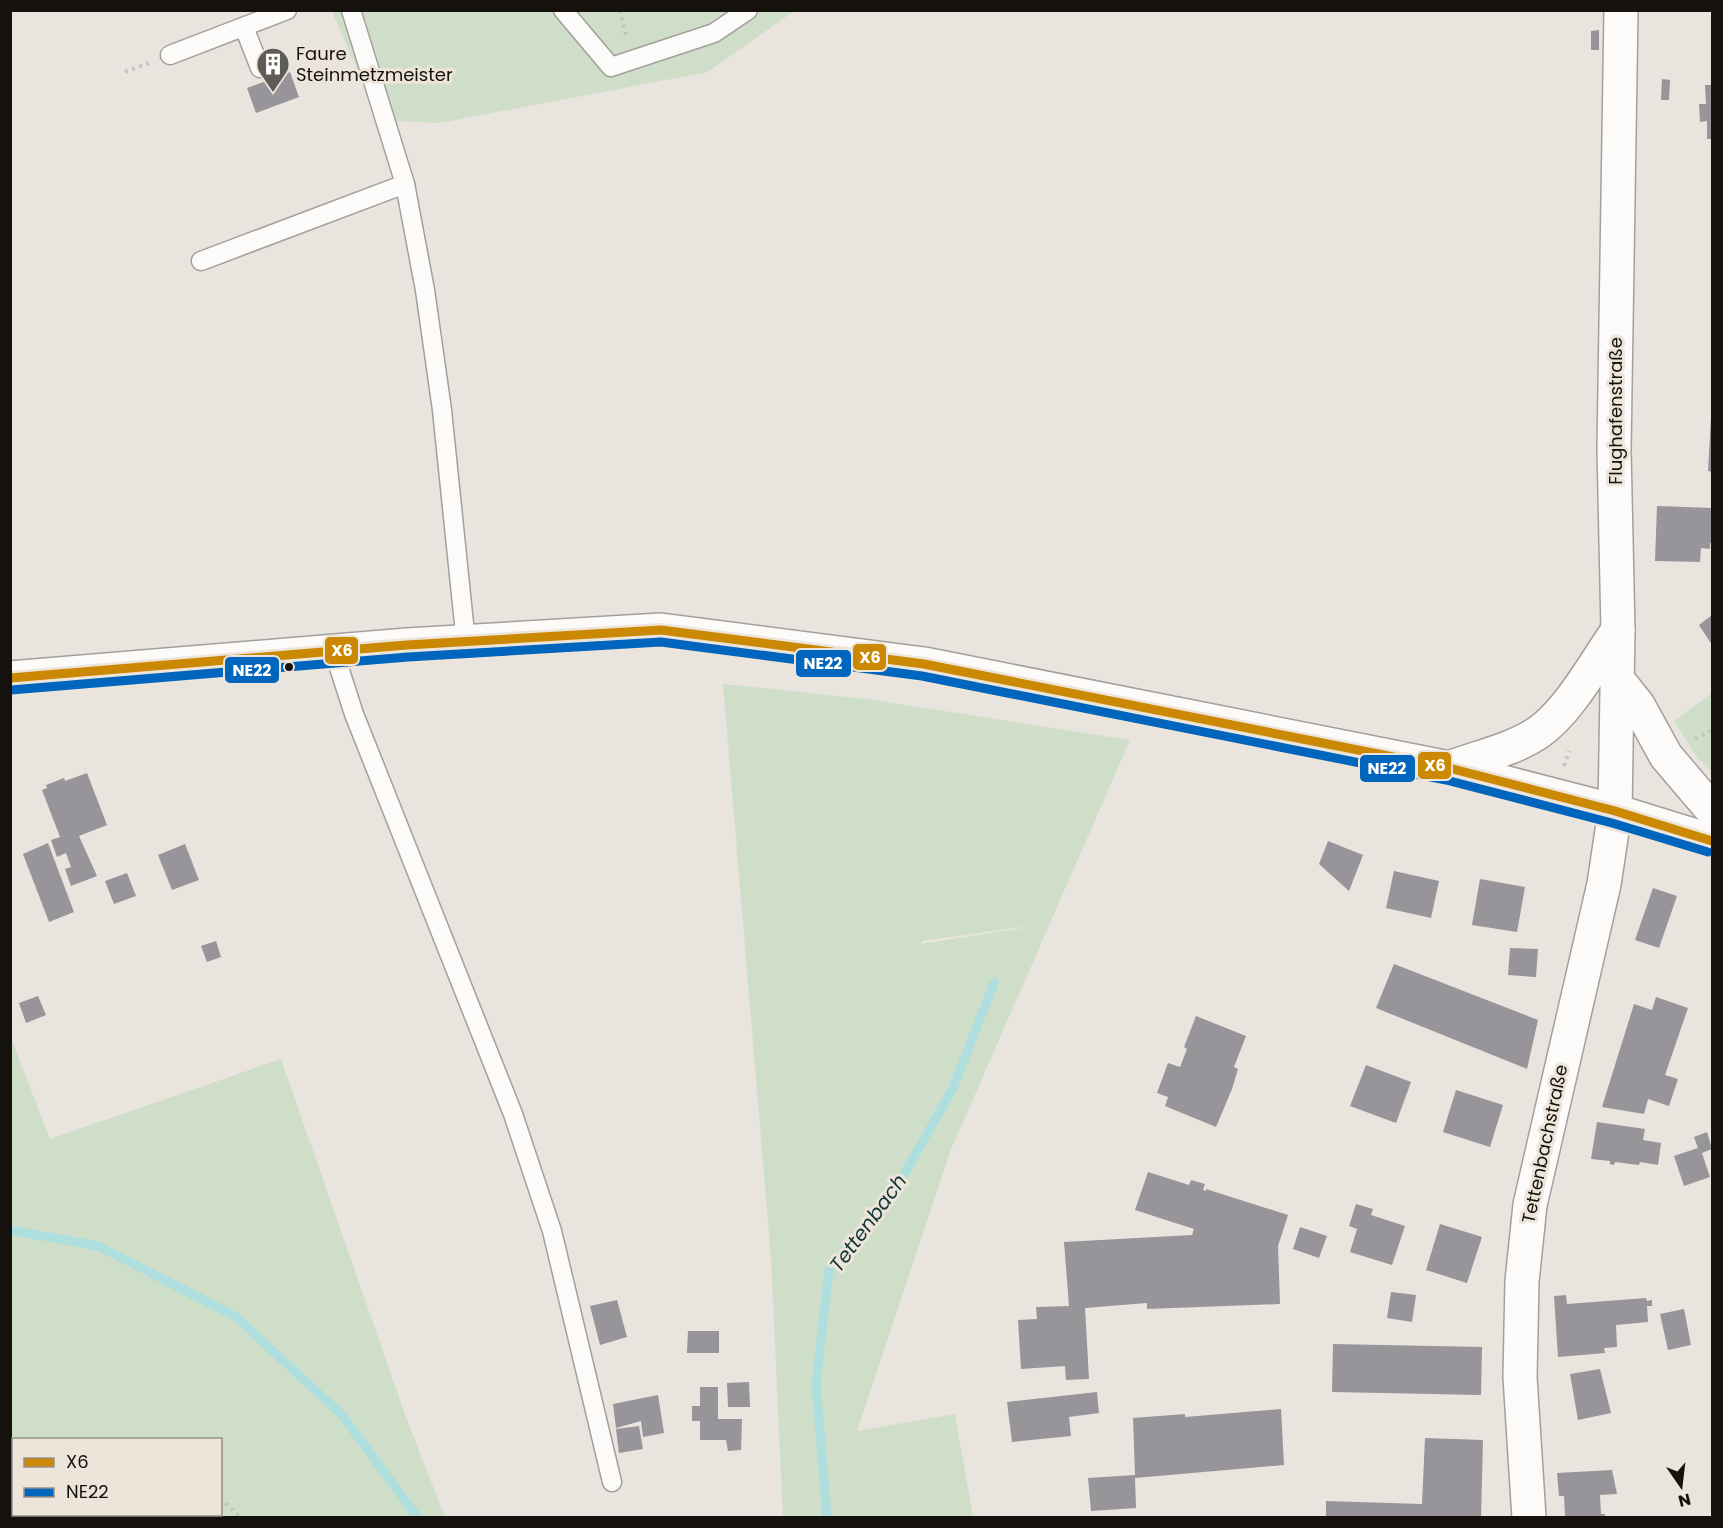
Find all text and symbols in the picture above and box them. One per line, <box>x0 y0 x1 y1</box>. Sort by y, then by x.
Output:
place label: Faure Steinmetzmeister <box>296 41 453 87</box>
building icon: Faure Steinmetzmeister <box>255 46 291 93</box>
street label: Flughafenstraße <box>1603 337 1628 485</box>
line badge: X6 <box>324 636 359 665</box>
text: X6 <box>331 639 353 662</box>
line badge: X6 <box>852 643 887 671</box>
text: X6 <box>859 646 881 669</box>
line badge: NE22 <box>795 649 852 678</box>
text: NE22 <box>804 652 842 675</box>
line badge: NE22 <box>224 656 280 684</box>
text: NE22 <box>233 659 271 682</box>
unlabelled marker <box>283 661 295 673</box>
line badge: X6 <box>1417 751 1452 780</box>
line badge: NE22 <box>1359 754 1416 783</box>
text: X6 <box>1424 754 1446 777</box>
text: NE22 <box>1368 757 1406 780</box>
street label: Tettenbachstraße <box>1515 1062 1574 1226</box>
water label: Tettenbach <box>823 1168 913 1278</box>
legend <box>12 1438 222 1516</box>
text: X6 <box>66 1449 89 1474</box>
north arrow <box>1651 1456 1711 1516</box>
text: NE22 <box>66 1479 109 1504</box>
text: N <box>1676 1487 1693 1513</box>

